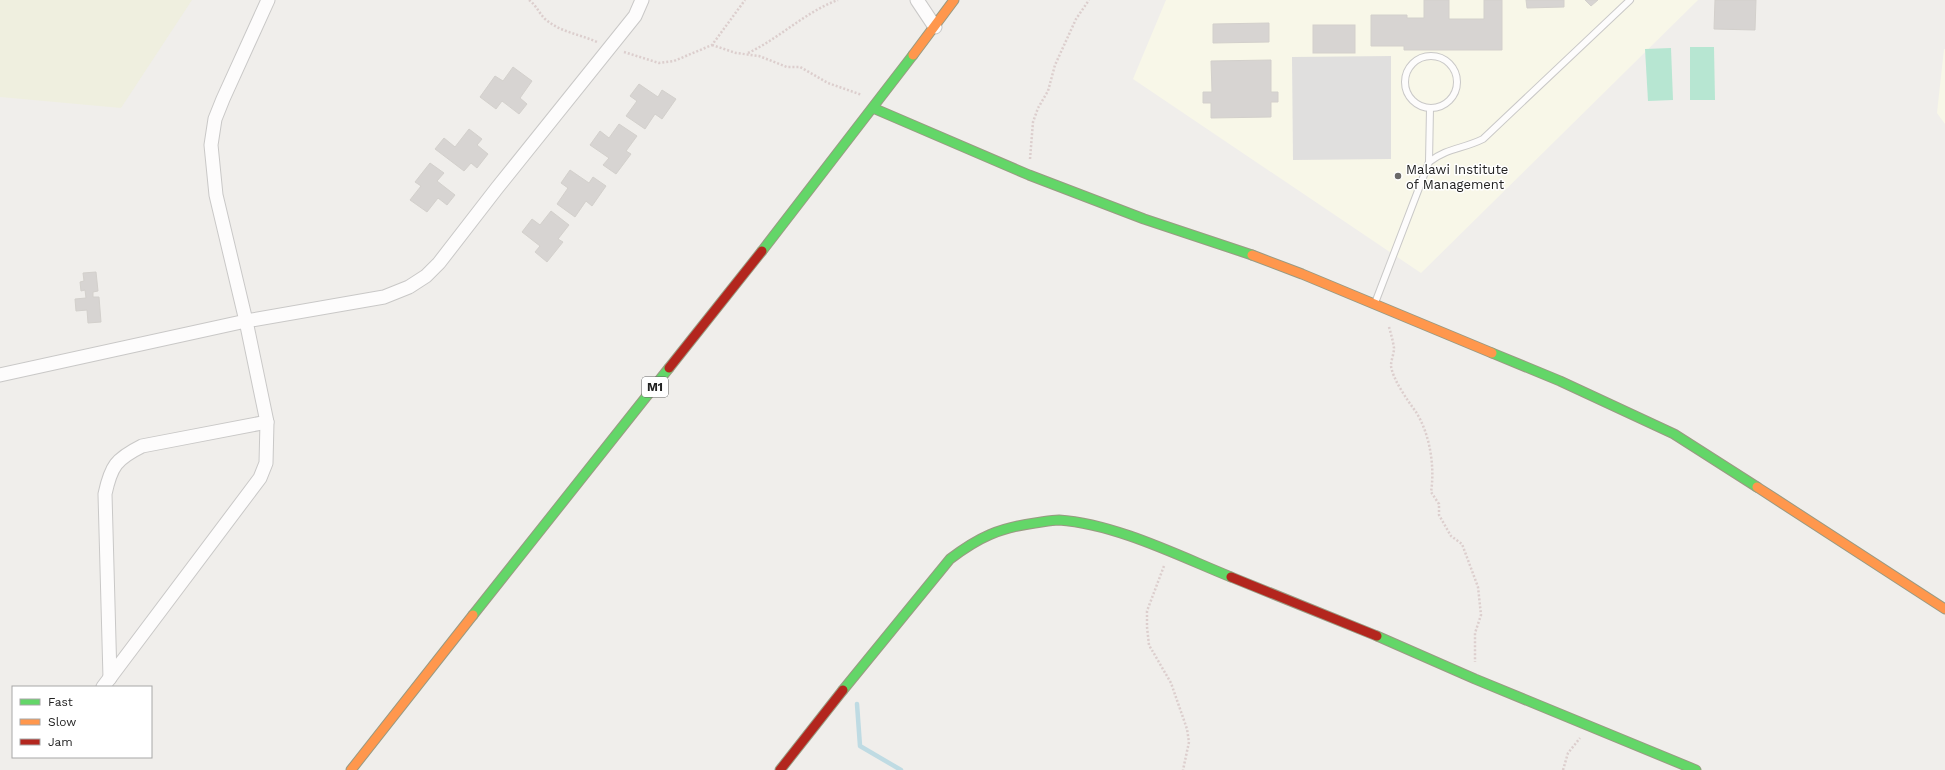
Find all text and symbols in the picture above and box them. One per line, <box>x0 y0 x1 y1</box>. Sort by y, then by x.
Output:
place label: Malawi Institute of Management <box>1406 162 1508 192</box>
marker: Malawi Institute of Management <box>1393 171 1403 181</box>
road number: M1 <box>642 377 668 397</box>
legend <box>12 686 152 758</box>
text: Fast <box>48 695 73 709</box>
text: Slow <box>48 715 76 729</box>
text: Jam <box>48 735 73 749</box>

